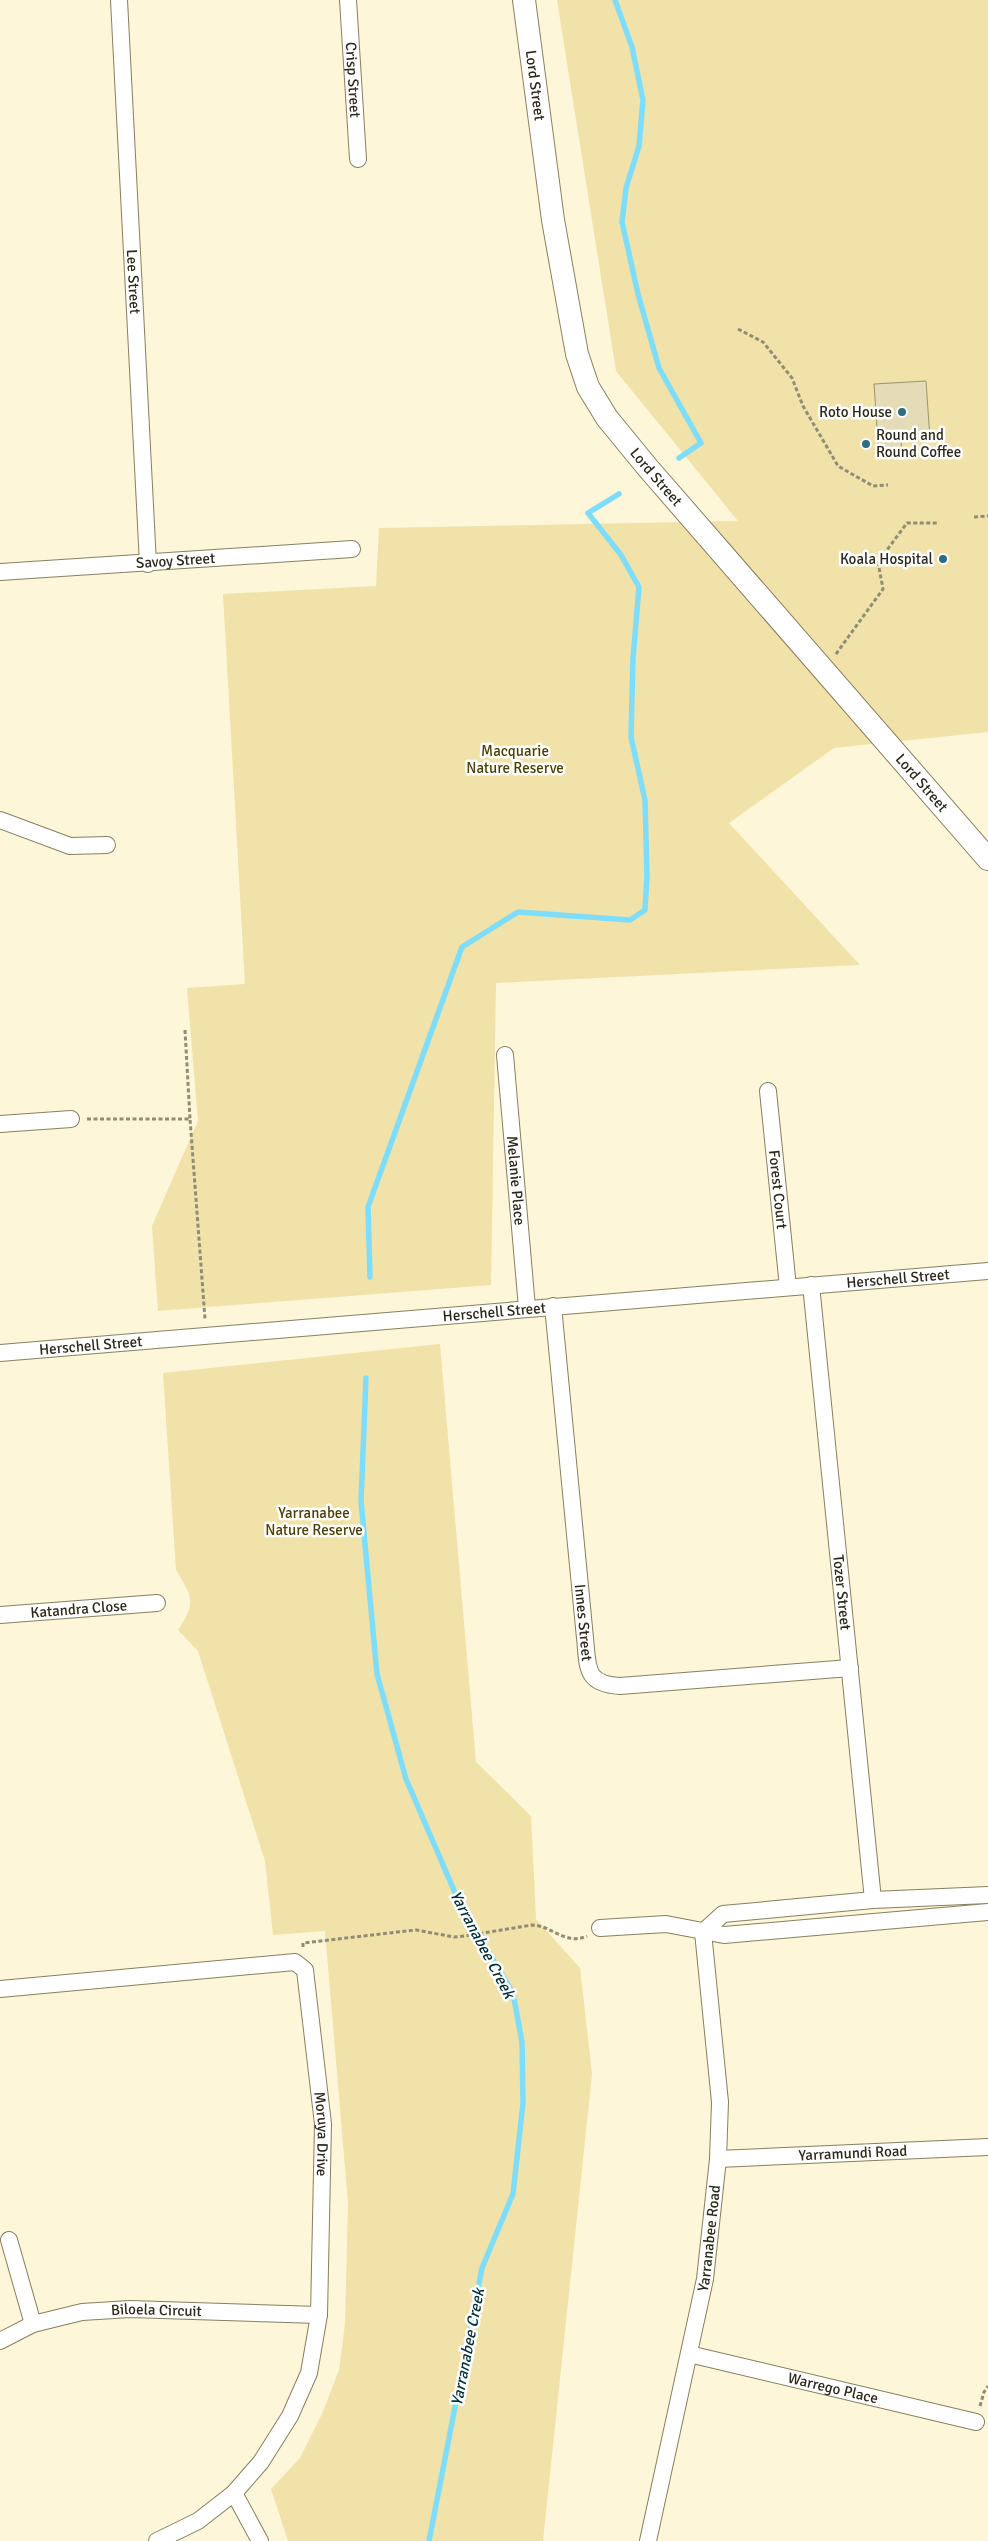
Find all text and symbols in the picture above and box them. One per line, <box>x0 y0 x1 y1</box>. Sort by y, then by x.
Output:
street label: Crisp Street <box>342 41 364 118</box>
street label: Lord Street <box>522 49 549 122</box>
street label: Lee Street <box>123 249 144 315</box>
place label: Roto House <box>819 403 892 421</box>
marker: Roto House <box>896 406 908 418</box>
place label: Round and Round Coffee <box>876 426 961 461</box>
marker: Round and Round Coffee <box>860 438 872 450</box>
street label: Lord Street <box>626 444 686 510</box>
street label: Savoy Street <box>135 549 216 572</box>
place label: Koala Hospital <box>840 550 933 568</box>
marker: Koala Hospital <box>937 553 949 565</box>
park label: Macquarie Nature Reserve <box>466 742 564 777</box>
street label: Lord Street <box>892 750 952 816</box>
street label: Melanie Place <box>503 1135 529 1226</box>
street label: Forest Court <box>765 1149 791 1230</box>
street label: Herschell Street <box>846 1265 950 1292</box>
street label: Herschell Street <box>442 1299 547 1325</box>
street label: Herschell Street <box>38 1332 143 1359</box>
park label: Yarranabee Nature Reserve <box>265 1504 363 1539</box>
street label: Tozer Street <box>829 1554 855 1631</box>
street label: Innes Street <box>571 1583 596 1662</box>
street label: Katandra Close <box>30 1596 128 1622</box>
water label: Yarranabee Creek <box>445 1887 520 2004</box>
street label: Moruya Drive <box>310 2091 332 2177</box>
street label: Yarramundi Road <box>798 2142 908 2164</box>
street label: Yarranabee Road <box>693 2184 724 2293</box>
water label: Yarranabee Creek <box>447 2285 490 2408</box>
street label: Biloela Circuit <box>110 2300 202 2320</box>
street label: Warrego Place <box>786 2369 880 2408</box>

